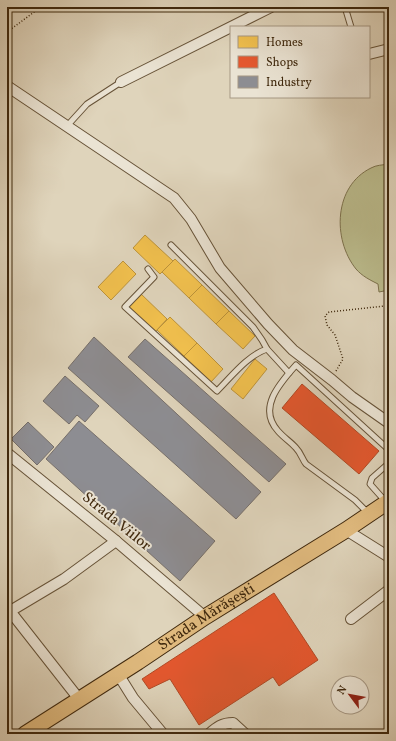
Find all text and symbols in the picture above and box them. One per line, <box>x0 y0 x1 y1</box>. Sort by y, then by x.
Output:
legend <box>230 26 370 98</box>
text: Homes <box>266 35 303 51</box>
text: Shops <box>266 55 298 71</box>
text: Industry <box>266 75 312 91</box>
street label: Strada Viilor <box>77 488 155 556</box>
street label: Strada Mărășești <box>154 578 259 656</box>
north arrow <box>330 675 370 715</box>
text: N <box>334 683 351 698</box>

